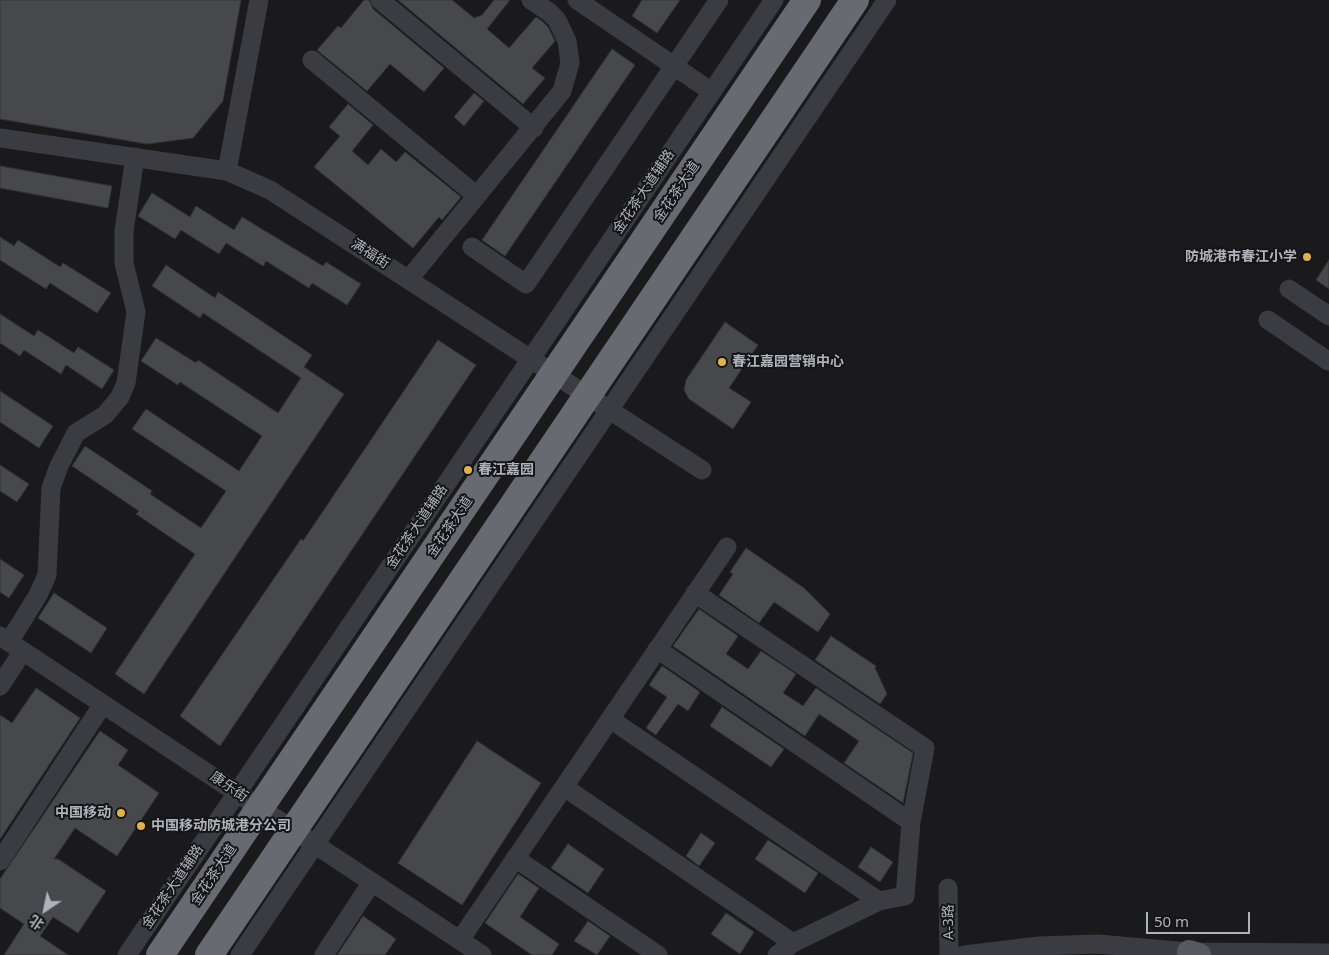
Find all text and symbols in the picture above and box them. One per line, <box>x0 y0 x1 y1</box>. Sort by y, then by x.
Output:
street label: 金花茶大道辅路 <box>610 147 678 237</box>
street label: 金花茶大道 <box>650 158 704 226</box>
street label: 满福街 <box>348 236 392 272</box>
place label: 防城港市春江小学 <box>1185 249 1297 265</box>
marker: 防城港市春江小学 <box>1301 251 1313 263</box>
place label: 春江嘉园营销中心 <box>732 354 844 370</box>
marker: 春江嘉园营销中心 <box>716 356 728 368</box>
place label: 春江嘉园 <box>478 462 534 478</box>
marker: 春江嘉园 <box>462 464 474 476</box>
street label: 金花茶大道辅路 <box>383 482 451 572</box>
street label: 金花茶大道 <box>423 493 477 561</box>
street label: 康乐街 <box>207 768 251 806</box>
place label: 中国移动 <box>55 805 111 821</box>
marker: 中国移动 <box>115 807 127 819</box>
place label: 中国移动防城港分公司 <box>151 818 291 834</box>
marker: 中国移动防城港分公司 <box>135 820 147 832</box>
street label: 金花茶大道 <box>187 841 241 909</box>
street label: 金花茶大道辅路 <box>139 842 207 932</box>
north arrow <box>20 885 70 935</box>
scale bar <box>1149 902 1253 934</box>
street label: A-3路 <box>940 904 958 940</box>
text: 北 <box>25 911 47 935</box>
text: 50 m <box>1154 911 1189 931</box>

